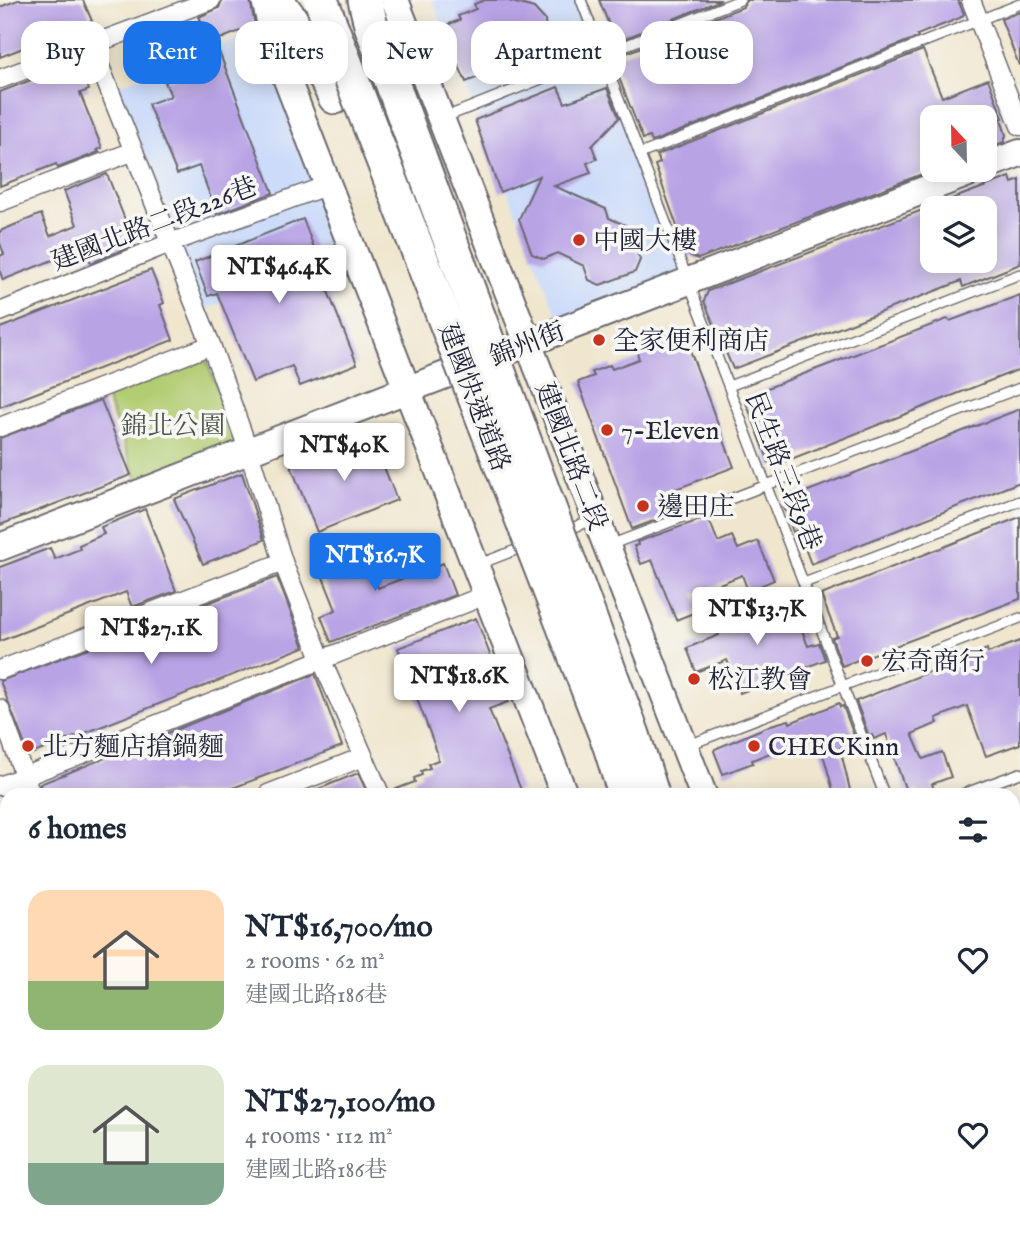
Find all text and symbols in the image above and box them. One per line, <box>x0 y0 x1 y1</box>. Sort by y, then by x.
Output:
chip: Buy <box>21 21 109 84</box>
chip: Rent <box>123 21 221 84</box>
chip: Filters <box>235 21 348 84</box>
chip: New <box>362 21 457 84</box>
chip: Apartment <box>471 21 626 84</box>
chip: House <box>640 21 753 84</box>
north arrow <box>920 105 998 182</box>
map controls <box>920 105 997 273</box>
street label: 建國北路二段226巷 <box>47 170 262 279</box>
button: layers <box>920 196 997 273</box>
place label: 中國大樓 <box>593 225 697 258</box>
marker: 中國大樓 <box>571 232 587 248</box>
pin: NT$46.4K <box>207 246 351 305</box>
text: NT$46.4K <box>227 253 331 282</box>
street label: 錦州街 <box>485 315 570 374</box>
street label: 建國快速道路 <box>430 319 517 476</box>
place label: 全家便利商店 <box>613 325 769 358</box>
marker: 全家便利商店 <box>591 332 607 348</box>
street label: 建國北路二段 <box>527 378 614 535</box>
street label: 民生路三段9巷 <box>737 388 828 556</box>
park label: 錦北公園 <box>121 410 225 443</box>
place label: 7-Eleven <box>621 415 720 448</box>
marker: 7-Eleven <box>599 422 615 438</box>
pin: NT$40K <box>287 424 401 483</box>
text: NT$40K <box>300 431 388 460</box>
place label: 邊田庄 <box>657 491 735 524</box>
marker: 邊田庄 <box>635 498 651 514</box>
pin: NT$16.7K <box>303 534 447 593</box>
text: NT$16.7K <box>326 541 424 570</box>
pin: NT$13.7K <box>685 588 829 647</box>
text: NT$13.7K <box>708 595 806 624</box>
pin: NT$27.1K <box>79 606 223 666</box>
text: NT$27.1K <box>101 614 201 643</box>
place label: 宏奇商行 <box>881 646 985 679</box>
marker: 宏奇商行 <box>859 653 875 669</box>
pin: NT$18.6K <box>387 654 531 714</box>
text: NT$18.6K <box>410 662 508 691</box>
place label: 松江教會 <box>708 664 812 697</box>
marker: 松江教會 <box>686 671 702 687</box>
place label: 北方麵店搶鍋麵 <box>42 731 224 764</box>
place label: CHECKinn <box>768 731 899 764</box>
marker: 北方麵店搶鍋麵 <box>20 738 36 754</box>
marker: CHECKinn <box>746 738 762 754</box>
text: 6 homes <box>28 811 127 849</box>
icon: filters <box>954 811 992 849</box>
text: NT$16,700/mo <box>245 909 433 947</box>
icon: home <box>84 918 168 1002</box>
icon: heart <box>954 941 992 979</box>
text: 2 rooms · 62 m² <box>245 947 385 976</box>
text: 建國北路186巷 <box>245 981 387 1010</box>
text: NT$27,100/mo <box>245 1084 435 1122</box>
icon: home <box>84 1093 168 1177</box>
icon: heart <box>954 1116 992 1154</box>
text: 4 rooms · 112 m² <box>245 1122 393 1151</box>
text: 建國北路186巷 <box>245 1156 387 1185</box>

